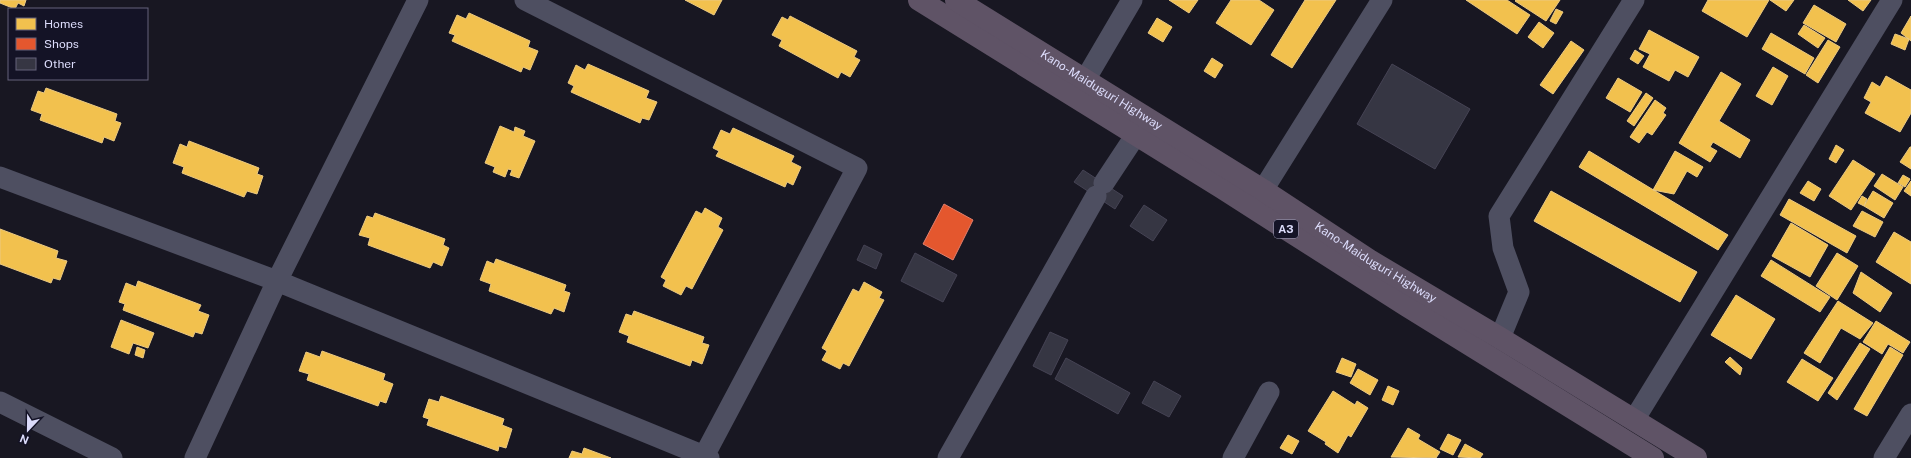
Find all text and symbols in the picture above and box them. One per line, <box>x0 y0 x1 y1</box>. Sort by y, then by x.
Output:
legend <box>8 8 148 80</box>
text: Homes <box>44 17 83 31</box>
text: Shops <box>44 37 79 51</box>
street label: Kano-Maiduguri Highway <box>1038 47 1165 133</box>
text: Other <box>44 57 76 71</box>
street label: Kano-Maiduguri Highway <box>1312 219 1440 306</box>
road number: A3 <box>1274 220 1298 238</box>
north arrow <box>8 410 48 450</box>
text: N <box>18 432 30 446</box>

